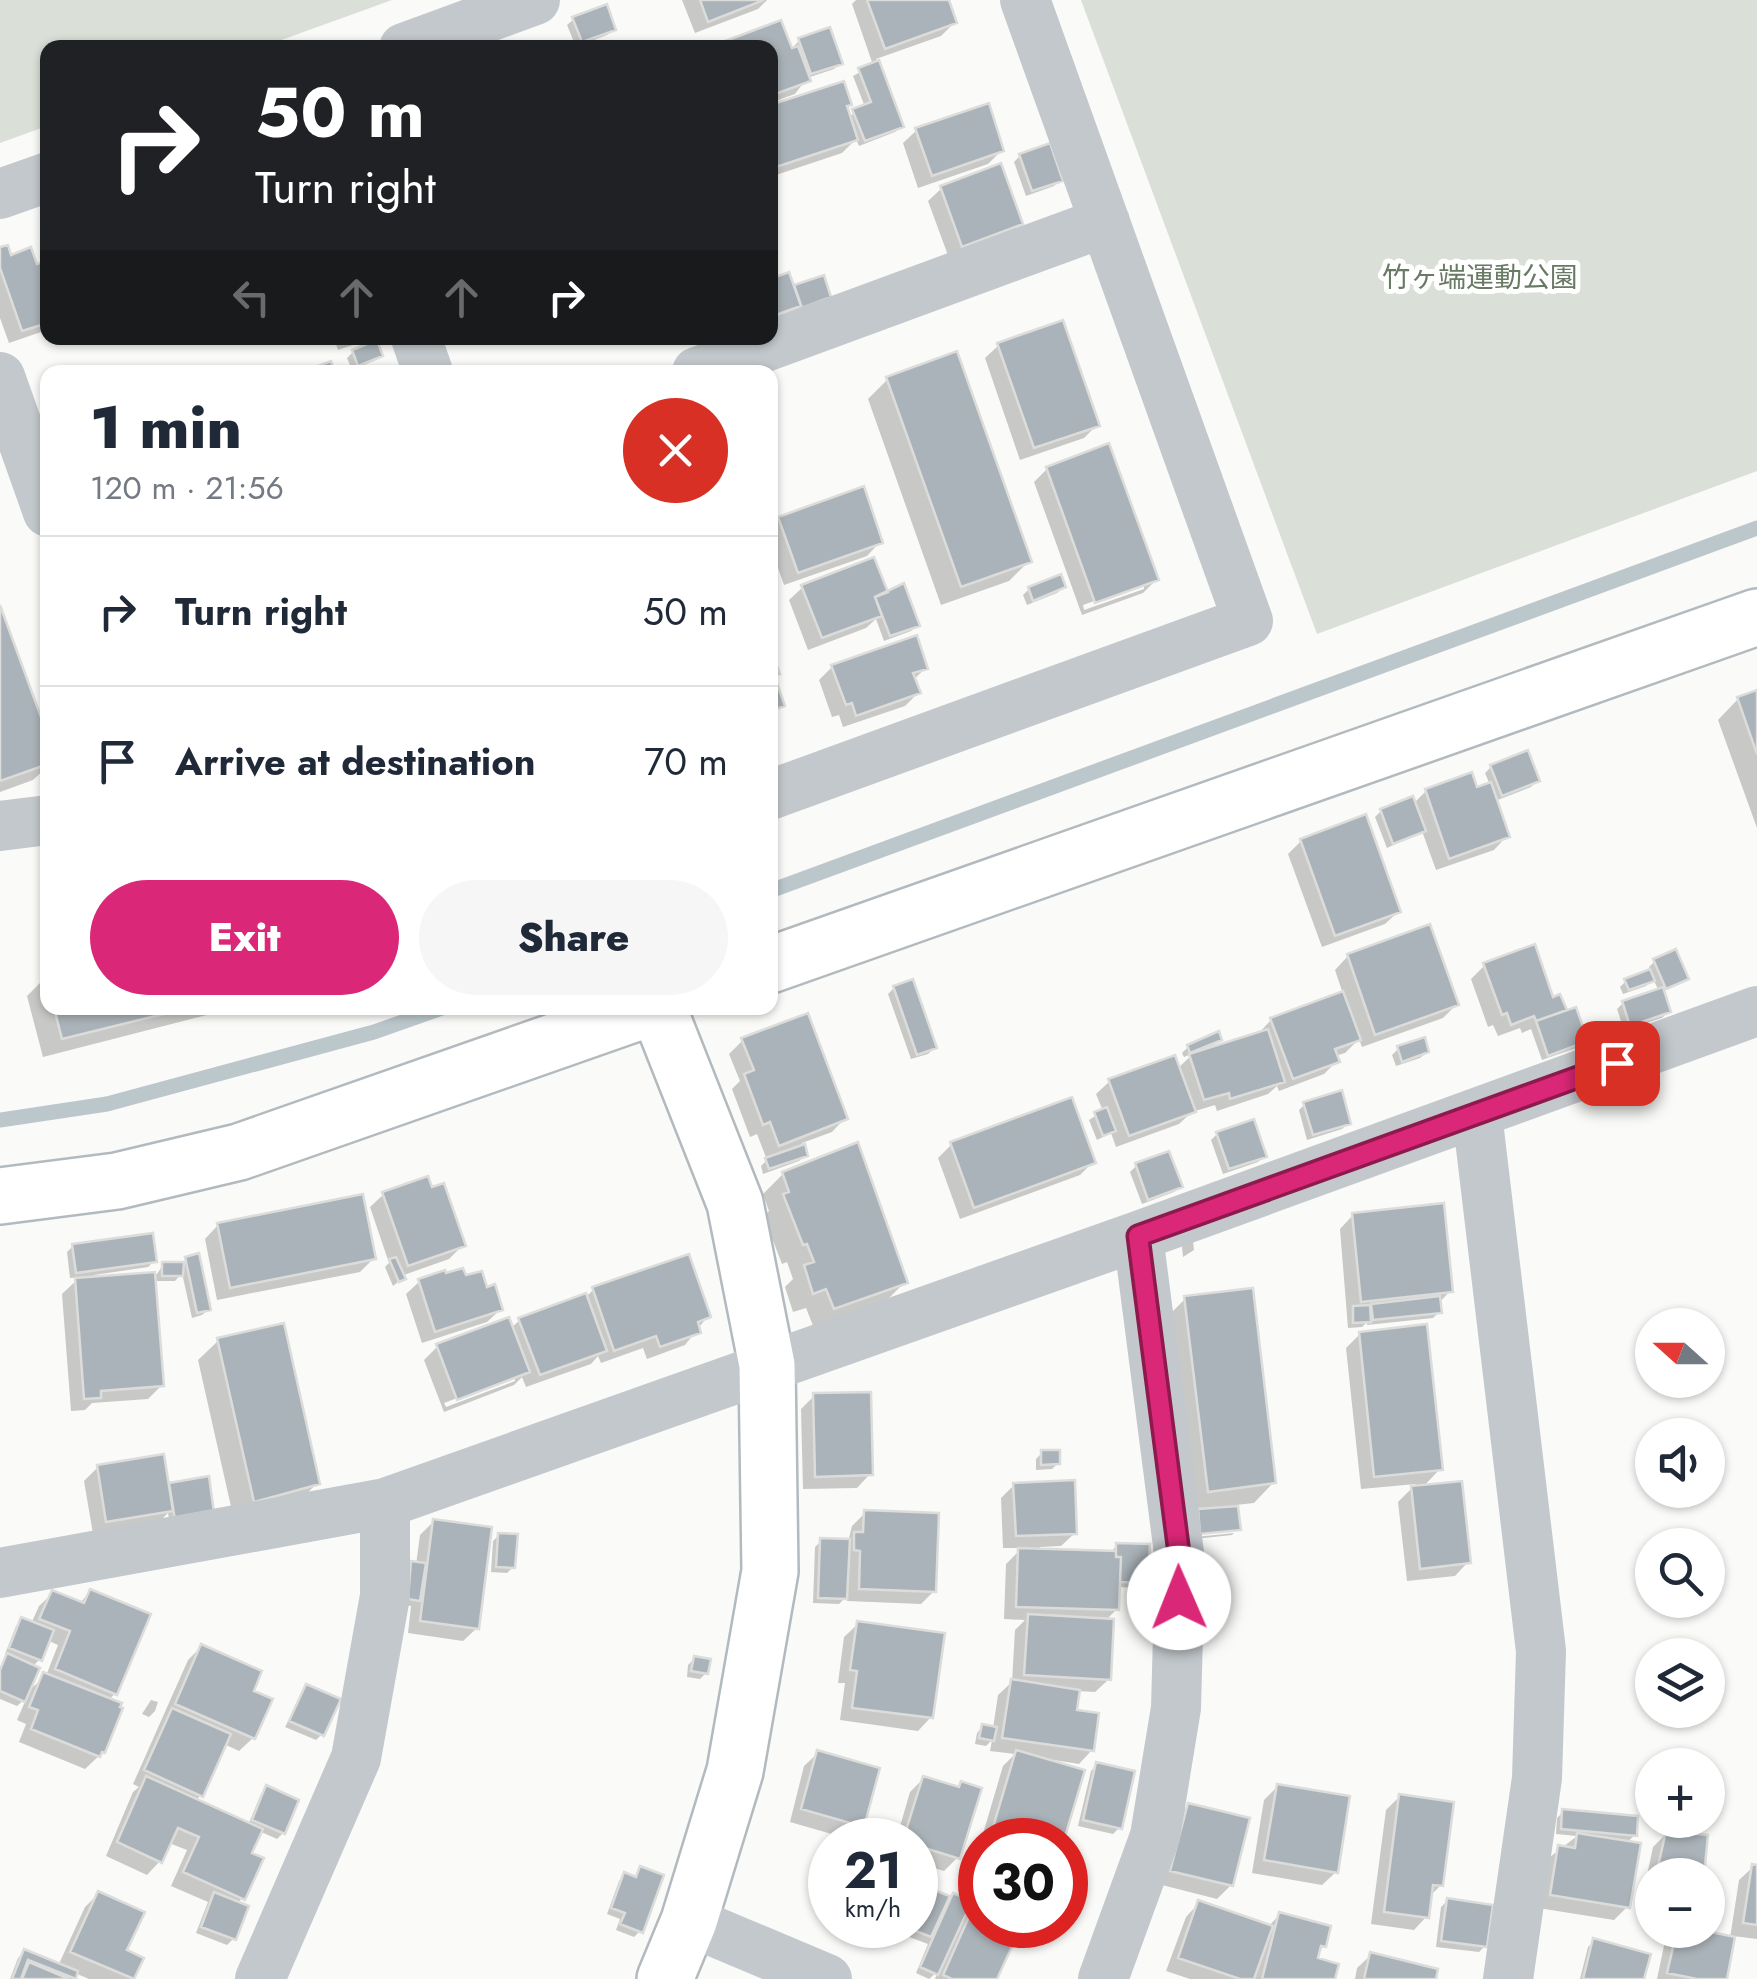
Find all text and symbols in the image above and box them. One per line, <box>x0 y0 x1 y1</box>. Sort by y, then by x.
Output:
text: 50 m <box>255 62 425 163</box>
icon: right <box>90 80 220 210</box>
text: Turn right <box>255 155 436 220</box>
park label: 竹ヶ端運動公園 <box>1382 257 1578 298</box>
icon: left <box>224 270 279 325</box>
icon: ahead <box>329 270 384 325</box>
icon: ahead <box>434 270 489 325</box>
icon: right <box>539 270 594 325</box>
text: 1 min <box>90 384 242 471</box>
button: close <box>623 398 728 503</box>
text: 120 m · 21:56 <box>90 465 284 511</box>
icon: right <box>90 584 145 639</box>
text: Turn right <box>175 584 347 639</box>
text: 50 m <box>643 584 728 639</box>
icon: arrive <box>90 734 145 789</box>
text: Arrive at destination <box>175 734 536 789</box>
text: 70 m <box>644 734 728 789</box>
button: Exit <box>90 880 399 995</box>
button: Share <box>419 880 728 995</box>
pin <box>1575 1021 1660 1106</box>
icon: arrive <box>1590 1036 1645 1091</box>
north arrow <box>1635 1308 1725 1398</box>
map controls <box>1635 1308 1725 1948</box>
button: sound <box>1635 1418 1725 1508</box>
button: search <box>1635 1528 1725 1618</box>
position arrow <box>1127 1546 1231 1650</box>
button: layers <box>1635 1638 1725 1728</box>
button: + <box>1635 1748 1725 1838</box>
speed limit sign: 30 <box>958 1818 1088 1948</box>
text: 21 <box>844 1834 902 1907</box>
button: − <box>1635 1858 1725 1948</box>
text: km/h <box>845 1890 901 1926</box>

